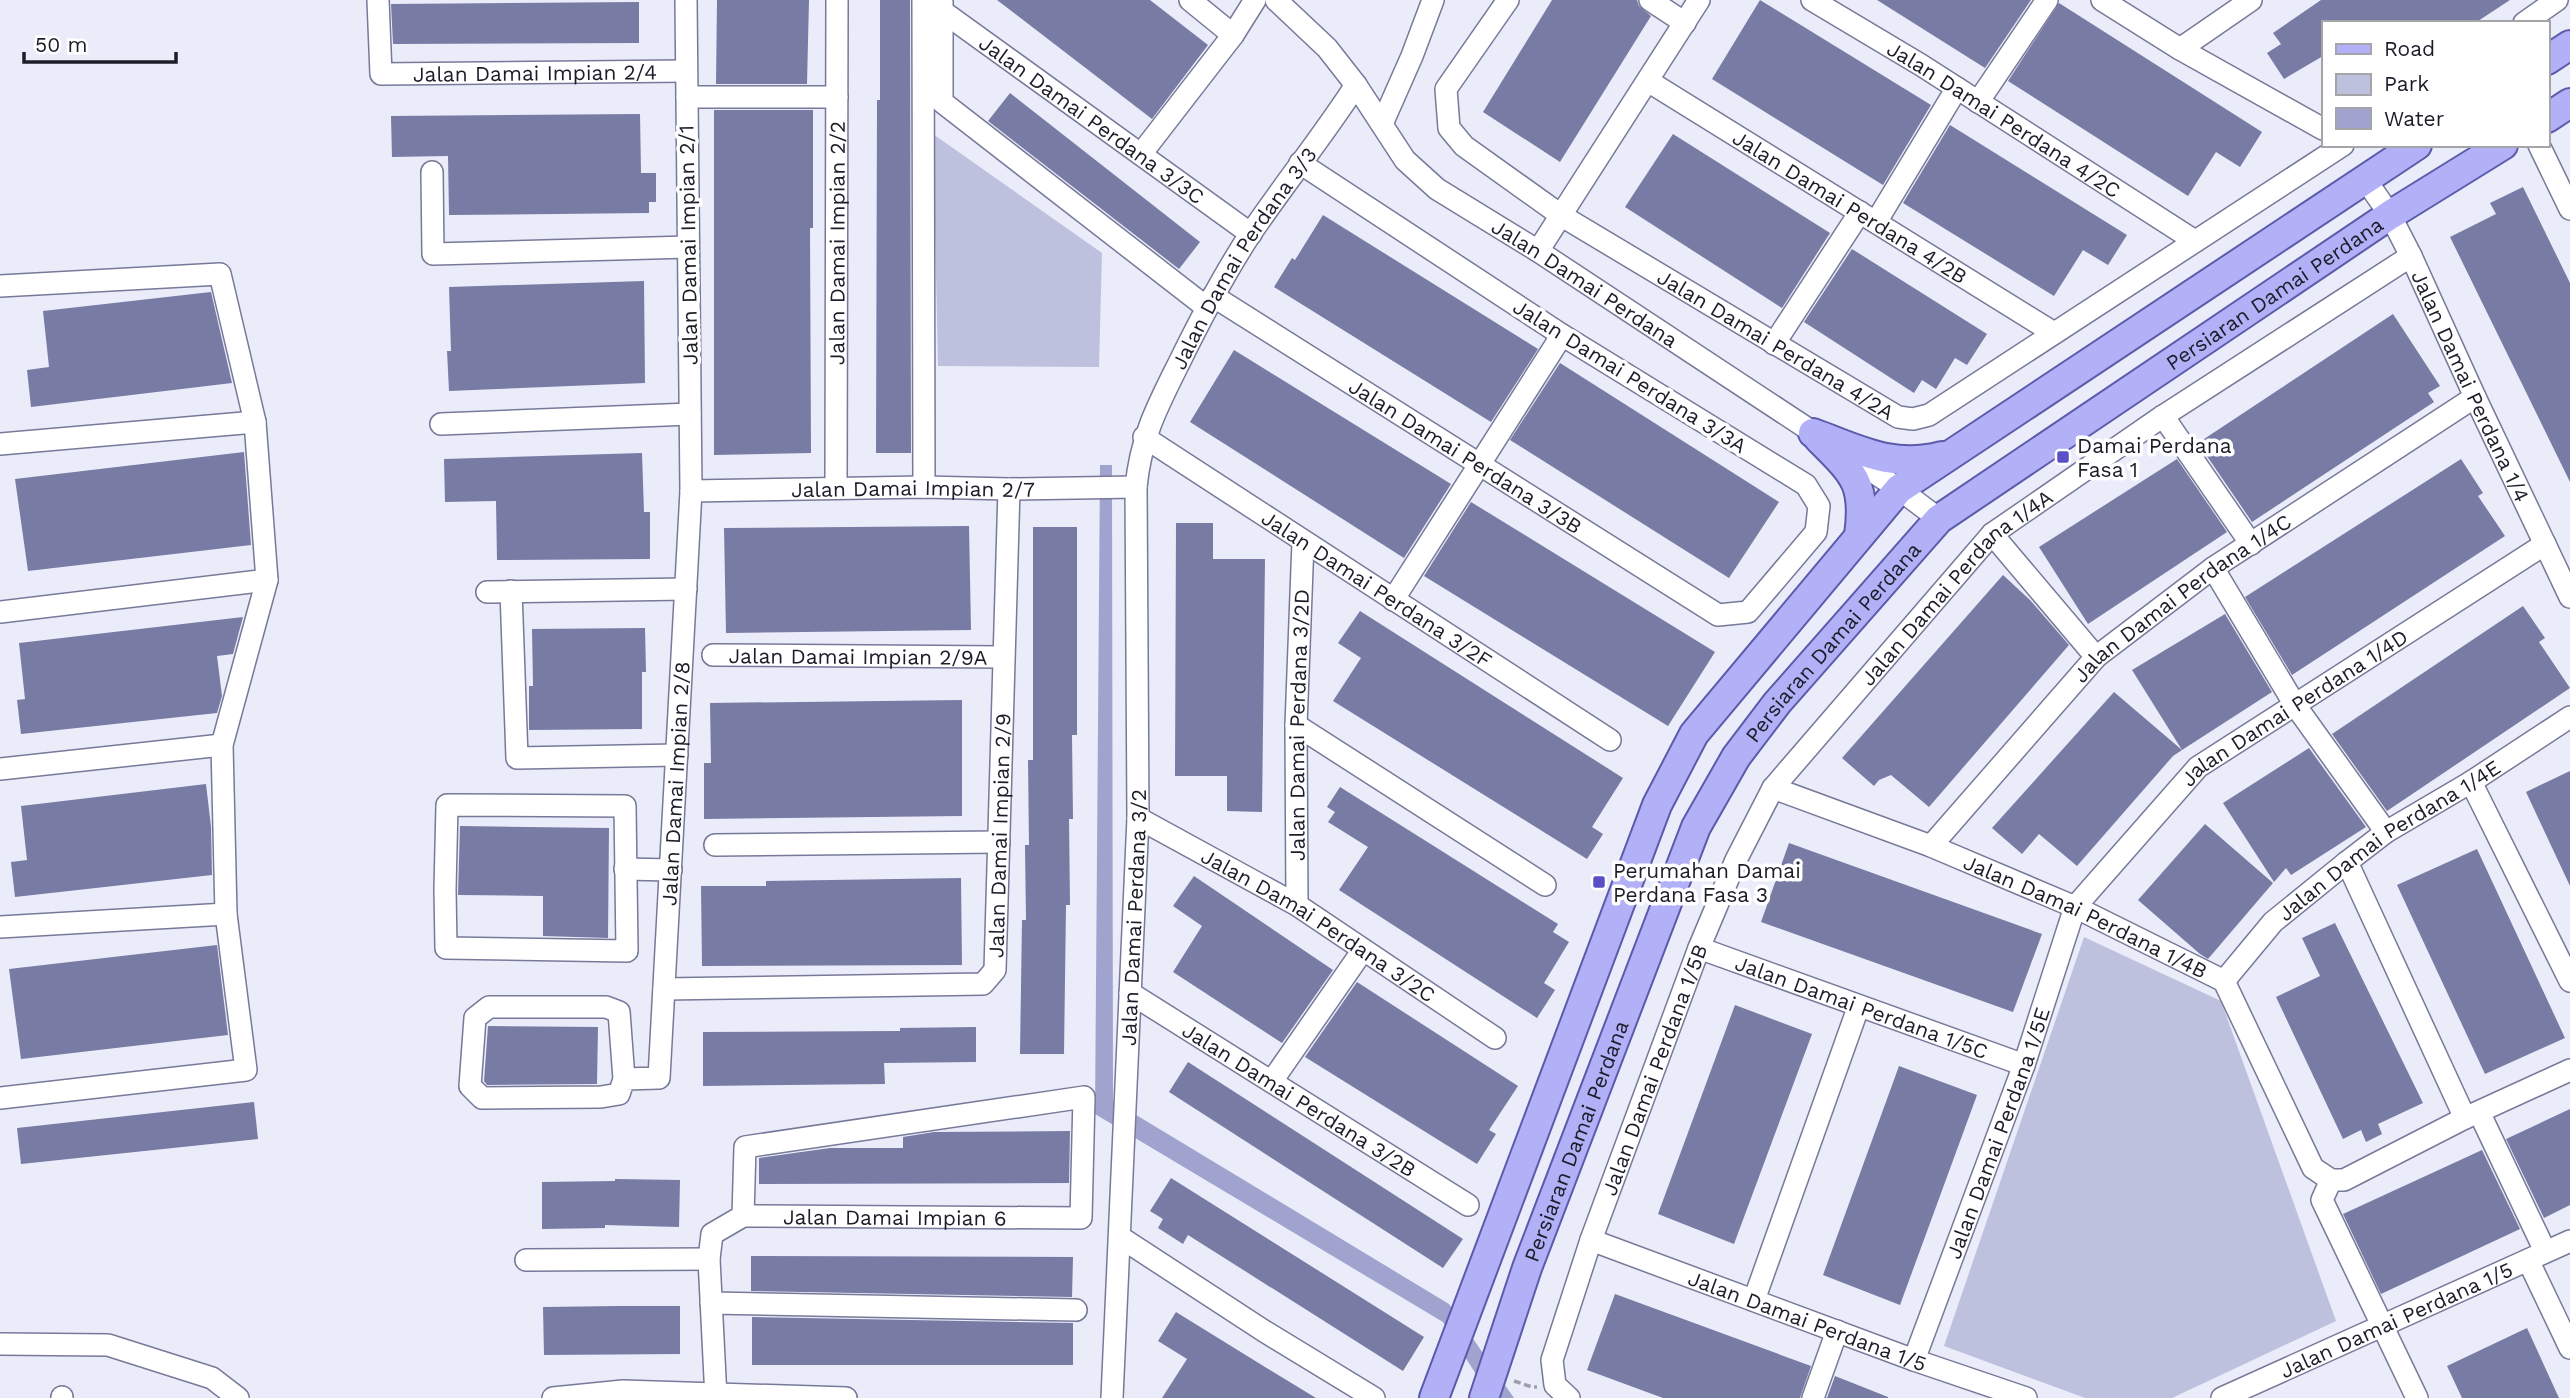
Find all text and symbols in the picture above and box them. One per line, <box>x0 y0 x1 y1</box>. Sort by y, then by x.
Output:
scale bar <box>24 21 177 65</box>
legend <box>2322 21 2549 147</box>
street label: Jalan Damai Perdana 3/3C <box>975 30 1209 209</box>
text: 50 m <box>35 32 87 57</box>
street label: Jalan Damai Perdana 4/2C <box>1883 35 2126 203</box>
text: Road <box>2384 36 2435 61</box>
street label: Jalan Damai Impian 2/4 <box>413 59 657 86</box>
text: Park <box>2384 71 2429 96</box>
text: Water <box>2384 106 2445 131</box>
street label: Jalan Damai Impian 2/2 <box>824 121 849 365</box>
street label: Jalan Damai Perdana 4/2B <box>1728 124 1972 289</box>
street label: Jalan Damai Impian 2/1 <box>673 125 703 365</box>
street label: Jalan Damai Perdana 3/3 <box>1165 142 1321 373</box>
street label: Persiaran Damai Perdana <box>2161 211 2388 375</box>
street label: Jalan Damai Perdana <box>1487 213 1683 352</box>
street label: Jalan Damai Perdana 4/2A <box>1653 264 1899 425</box>
street label: Jalan Damai Perdana 1/4 <box>2407 266 2535 506</box>
street label: Jalan Damai Perdana 3/3A <box>1509 294 1751 458</box>
street label: Jalan Damai Perdana 3/3B <box>1345 373 1587 539</box>
place label: Damai Perdana Fasa 1 <box>2077 433 2232 482</box>
marker: Damai Perdana Fasa 1 <box>2055 449 2071 465</box>
street label: Jalan Damai Impian 2/7 <box>791 474 1035 502</box>
street label: Jalan Damai Perdana 1/4A <box>1855 484 2057 690</box>
street label: Jalan Damai Perdana 3/2F <box>1257 505 1497 673</box>
street label: Jalan Damai Perdana 1/4C <box>2067 508 2296 687</box>
street label: Persiaran Damai Perdana <box>1739 537 1926 747</box>
street label: Jalan Damai Perdana 3/2D <box>1283 589 1314 861</box>
street label: Jalan Damai Perdana 1/4D <box>2175 623 2412 791</box>
street label: Jalan Damai Impian 2/9A <box>729 643 988 669</box>
street label: Jalan Damai Impian 2/8 <box>656 661 694 906</box>
street label: Jalan Damai Impian 2/9 <box>983 713 1015 958</box>
street label: Jalan Damai Perdana 1/4E <box>2273 754 2505 926</box>
street label: Jalan Damai Perdana 3/2 <box>1115 789 1151 1046</box>
street label: Jalan Damai Perdana 3/2C <box>1197 843 1440 1007</box>
street label: Jalan Damai Perdana 1/4B <box>1960 849 2212 983</box>
place label: Perumahan Damai Perdana Fasa 3 <box>1613 858 1801 907</box>
marker: Perumahan Damai Perdana Fasa 3 <box>1591 874 1607 890</box>
street label: Jalan Damai Perdana 1/5B <box>1596 941 1712 1199</box>
street label: Jalan Damai Perdana 1/5C <box>1732 950 1992 1064</box>
street label: Jalan Damai Perdana 1/5E <box>1940 1004 2054 1262</box>
street label: Jalan Damai Perdana 3/2B <box>1178 1017 1421 1182</box>
street label: Persiaran Damai Perdana <box>1518 1017 1633 1265</box>
street label: Jalan Damai Impian 6 <box>783 1204 1007 1230</box>
street label: Jalan Damai Perdana 1/5 <box>2276 1256 2516 1383</box>
street label: Jalan Damai Perdana 1/5 <box>1685 1265 1930 1376</box>

